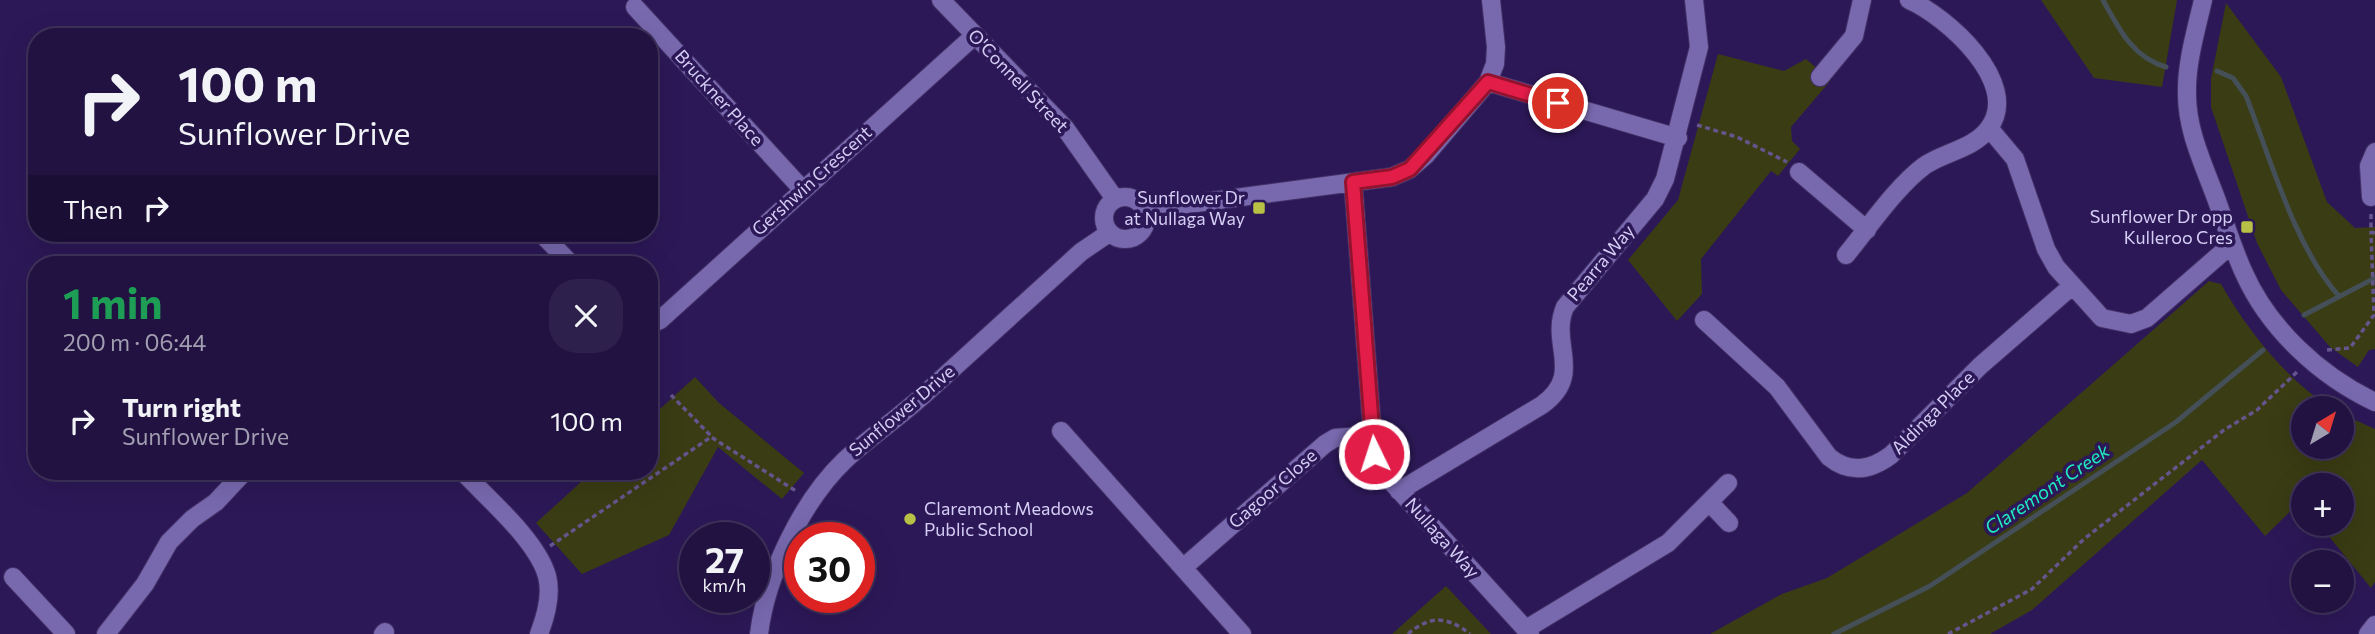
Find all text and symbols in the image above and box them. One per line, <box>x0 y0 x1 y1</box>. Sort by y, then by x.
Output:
street label: O'Connell Street <box>964 24 1074 137</box>
street label: Bruckner Place <box>671 45 769 150</box>
text: 100 m <box>178 52 317 112</box>
icon: right <box>63 56 154 147</box>
pin <box>1528 73 1588 133</box>
icon: arrive <box>1539 84 1577 122</box>
text: Sunflower Drive <box>178 112 410 152</box>
street label: Gershwin Crescent <box>747 121 876 240</box>
place label: Sunflower Dr at Nullaga Way <box>1124 186 1245 229</box>
icon: right <box>137 189 175 227</box>
text: Then <box>63 193 123 224</box>
marker: Sunflower Dr at Nullaga Way <box>1251 200 1267 216</box>
place label: Sunflower Dr opp Kulleroo Cres <box>2090 205 2233 248</box>
marker: Sunflower Dr opp Kulleroo Cres <box>2239 219 2255 235</box>
street label: Pearra Way <box>1562 220 1639 305</box>
text: 1 min <box>63 276 163 328</box>
button: close <box>549 279 623 353</box>
text: 200 m · 06:44 <box>63 328 206 356</box>
street label: Sunflower Drive <box>844 360 959 461</box>
street label: Aldinga Place <box>1886 366 1978 458</box>
text: Turn right <box>122 391 241 422</box>
north arrow <box>2291 396 2354 458</box>
map controls <box>2291 396 2354 613</box>
icon: right <box>63 402 101 440</box>
text: 100 m <box>550 405 623 436</box>
position arrow <box>1337 417 1411 491</box>
text: Sunflower Drive <box>122 422 289 450</box>
water label: Claremont Creek <box>1980 438 2114 539</box>
street label: Gagoor Close <box>1224 444 1321 532</box>
button: + <box>2291 473 2354 536</box>
street label: Nullaga Way <box>1401 493 1485 582</box>
place label: Claremont Meadows Public School <box>924 497 1094 540</box>
marker: Claremont Meadows Public School <box>902 511 918 527</box>
speed limit sign: 30 <box>784 522 875 613</box>
text: 27 <box>705 537 744 580</box>
button: − <box>2291 550 2354 613</box>
text: km/h <box>703 574 746 596</box>

